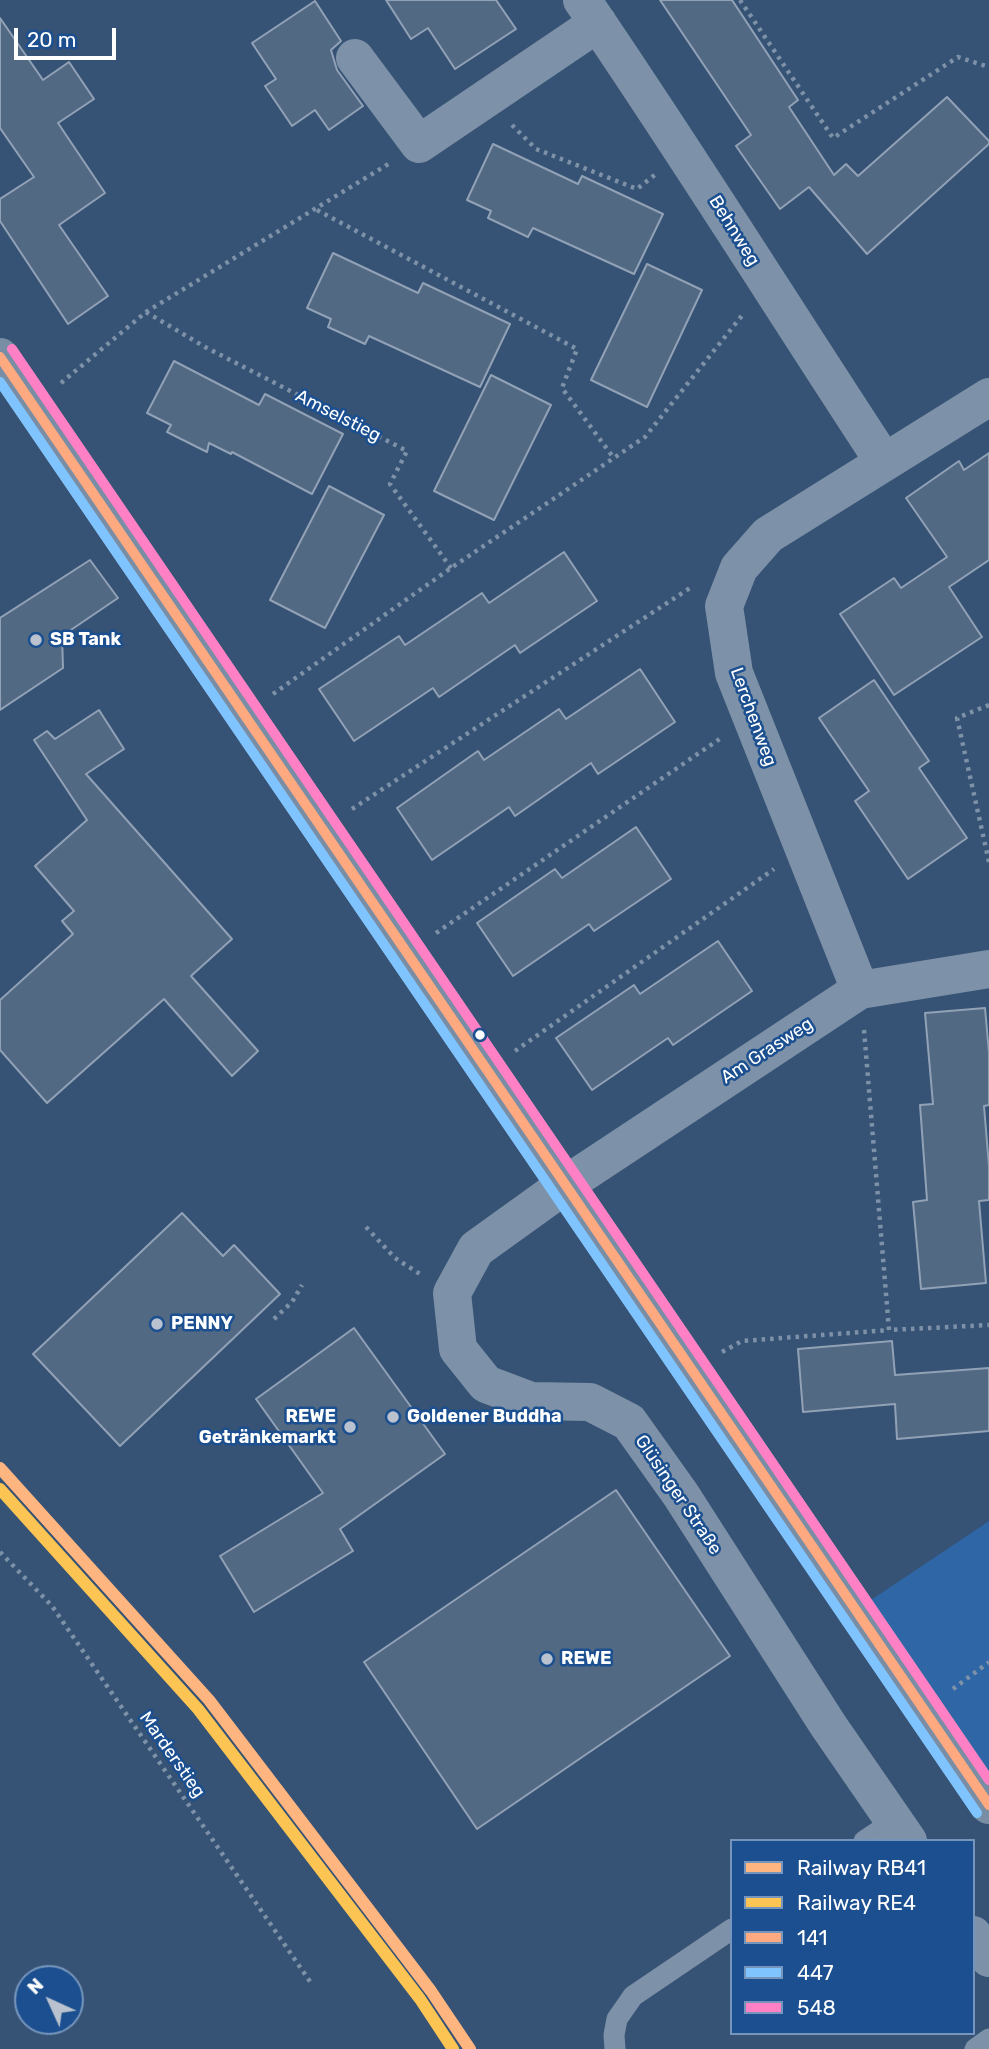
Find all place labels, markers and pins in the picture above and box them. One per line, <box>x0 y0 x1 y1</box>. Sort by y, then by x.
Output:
place label: SB Tank <box>50 629 121 651</box>
marker: SB Tank <box>28 632 44 648</box>
unlabelled marker <box>473 1028 487 1042</box>
place label: PENNY <box>171 1313 233 1335</box>
marker: PENNY <box>149 1316 165 1332</box>
place label: REWE Getränkemarkt <box>199 1406 336 1448</box>
place label: Goldener Buddha <box>407 1406 562 1428</box>
marker: Goldener Buddha <box>385 1409 401 1425</box>
marker: REWE Getränkemarkt <box>342 1419 358 1435</box>
place label: REWE <box>561 1648 611 1670</box>
marker: REWE <box>539 1651 555 1667</box>

